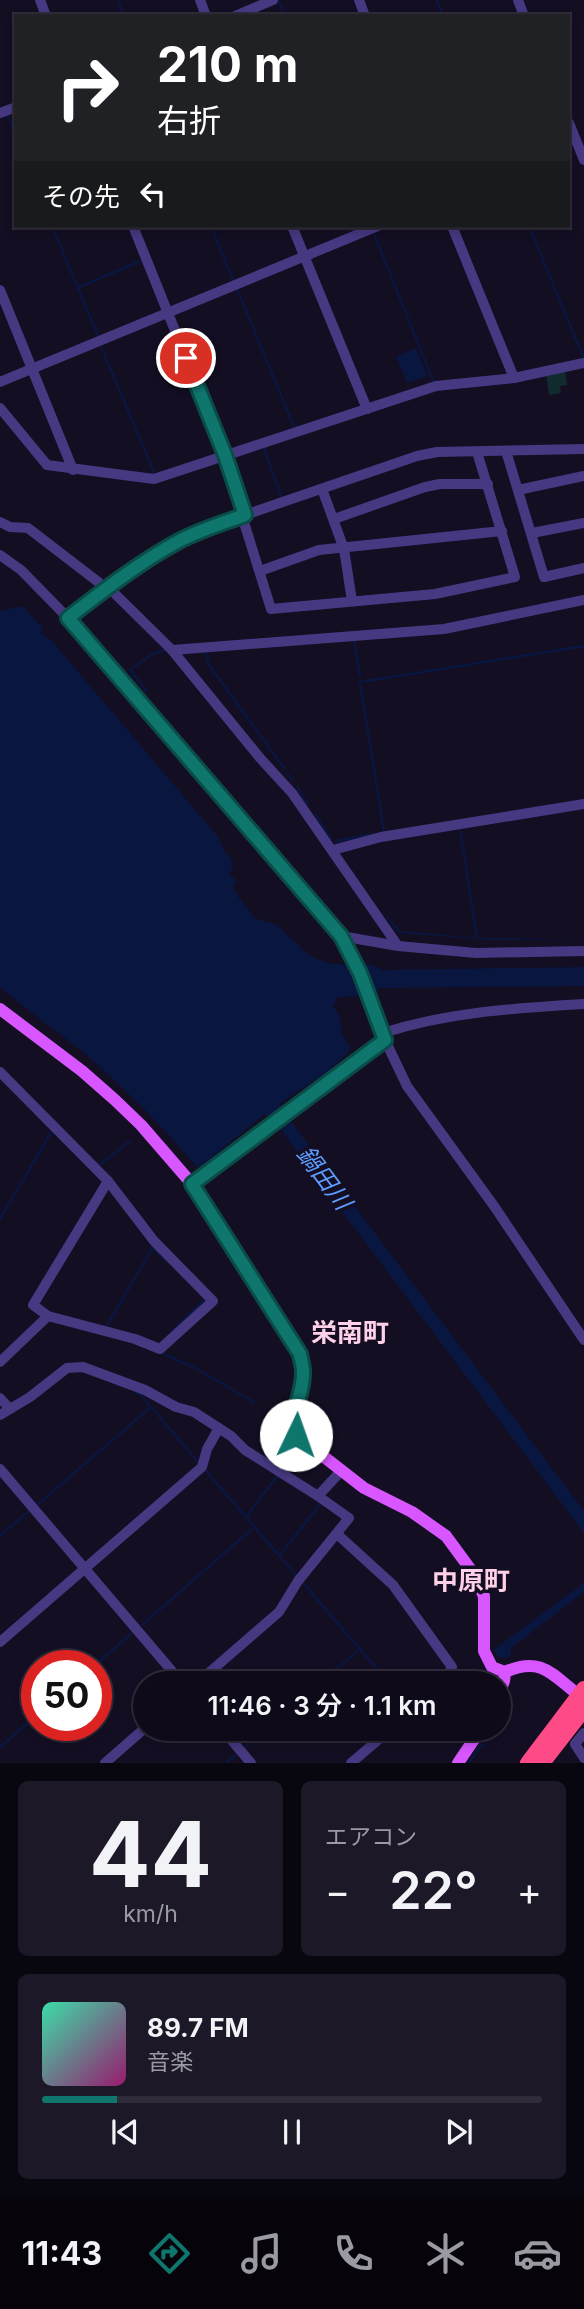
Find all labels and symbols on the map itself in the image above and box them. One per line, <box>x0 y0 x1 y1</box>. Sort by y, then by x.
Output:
pin <box>156 328 216 388</box>
water label: 鍋田川 <box>291 1140 359 1218</box>
district label: 栄南町 <box>311 1317 389 1348</box>
position arrow <box>259 1398 333 1472</box>
district label: 中原町 <box>432 1565 510 1596</box>
speed limit sign: 50 <box>21 1650 112 1741</box>

